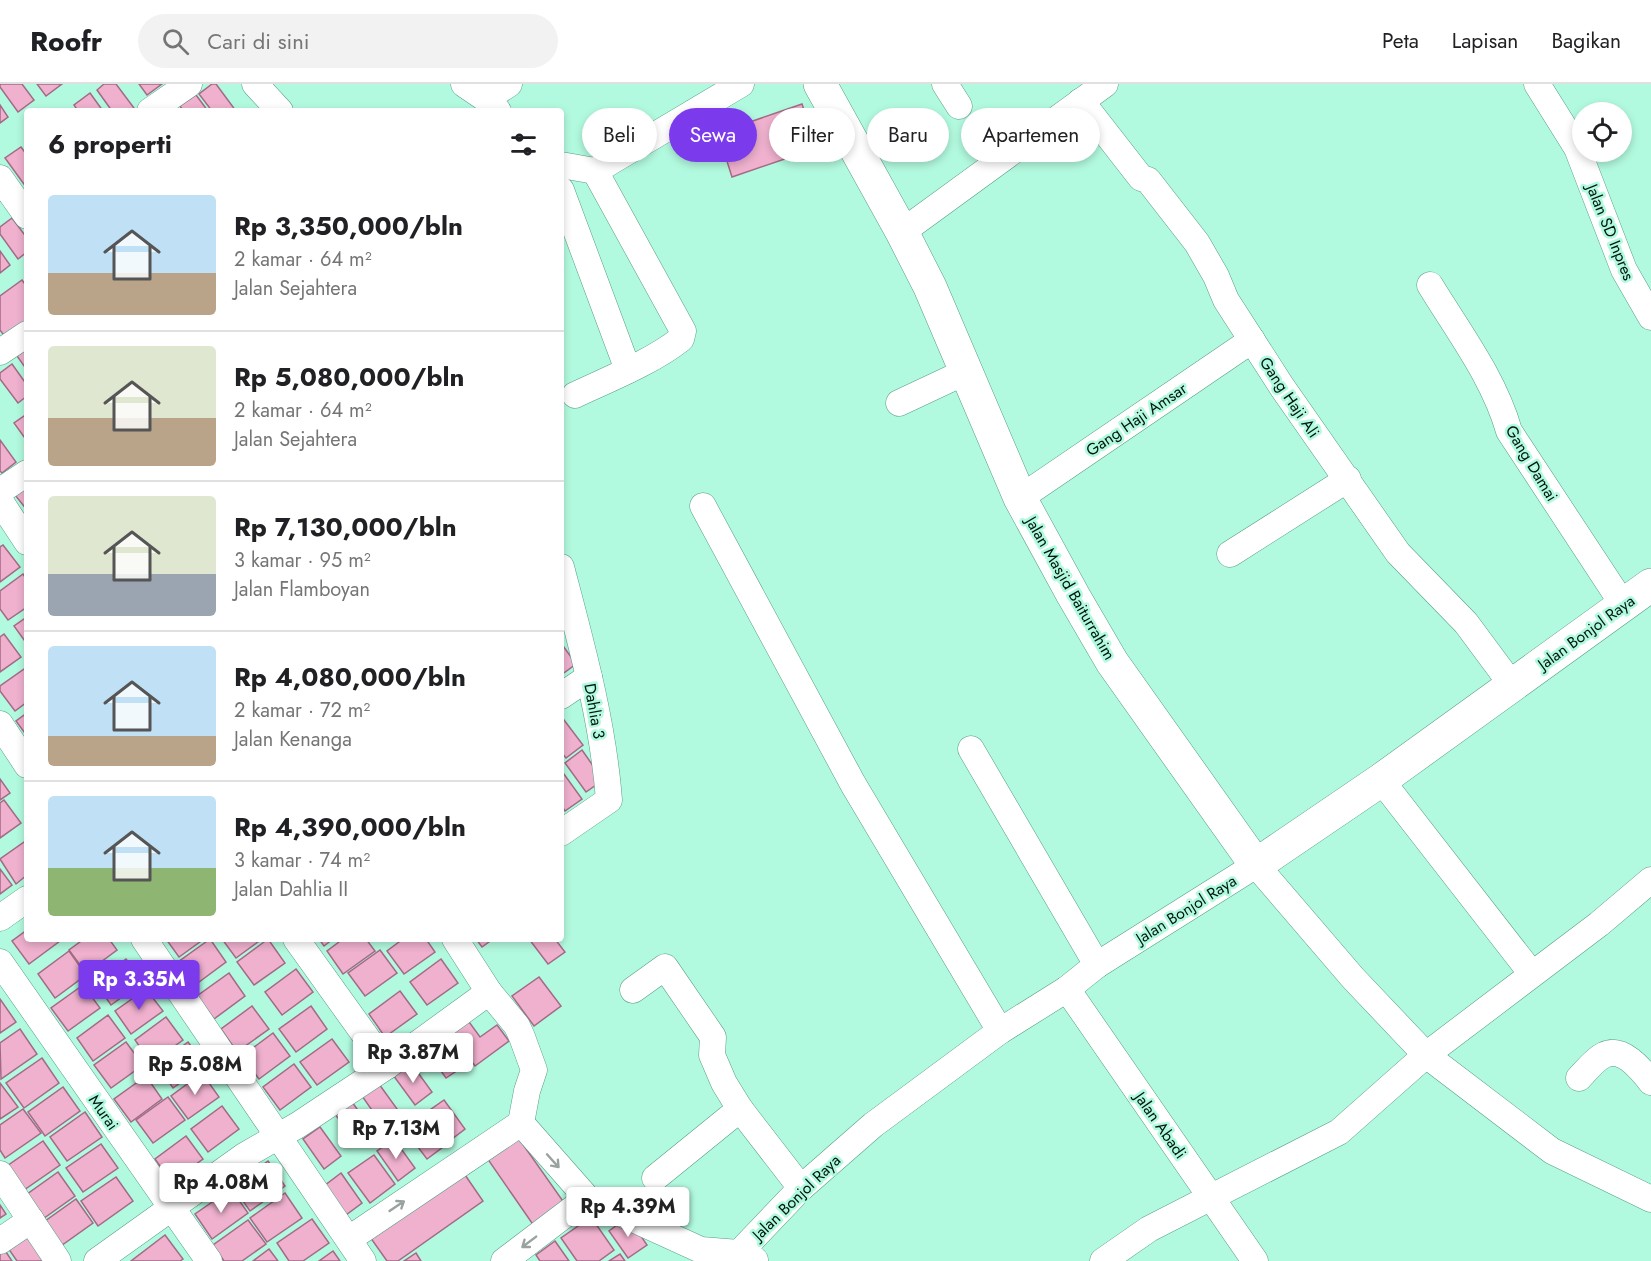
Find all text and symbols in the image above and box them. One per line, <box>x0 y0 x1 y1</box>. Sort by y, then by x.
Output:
search box <box>138 14 558 68</box>
text: Roofr <box>30 21 102 62</box>
icon: search <box>159 25 192 58</box>
text: Cari di sini <box>207 25 310 57</box>
text: Peta <box>1382 26 1419 56</box>
text: Lapisan <box>1452 26 1518 56</box>
text: Bagikan <box>1551 26 1621 56</box>
map controls <box>1572 102 1632 162</box>
button: locate <box>1572 102 1632 162</box>
chip: Beli <box>582 108 657 162</box>
chip: Sewa <box>669 108 757 162</box>
chip: Filter <box>769 108 855 162</box>
chip: Baru <box>867 108 949 162</box>
chip: Apartemen <box>961 108 1100 162</box>
text: 6 properti <box>48 125 172 163</box>
icon: filters <box>507 128 540 161</box>
street label: Jalan SD Inpres <box>1580 179 1640 284</box>
text: Rp 3,350,000/bln <box>234 207 463 245</box>
icon: home <box>96 219 168 291</box>
text: 2 kamar · 64 m² <box>234 245 372 274</box>
text: Jalan Sejahtera <box>234 274 357 303</box>
street label: Gang Haji Ali <box>1254 352 1325 442</box>
text: Rp 5,080,000/bln <box>234 358 464 396</box>
icon: home <box>96 370 168 442</box>
street label: Gang Haji Amsar <box>1081 377 1192 462</box>
text: 2 kamar · 64 m² <box>234 396 372 425</box>
street label: Gang Damai <box>1500 421 1563 506</box>
text: Jalan Sejahtera <box>234 425 357 454</box>
text: Rp 7,130,000/bln <box>234 508 457 546</box>
street label: Jalan Masjid Baiturrahim <box>1019 511 1121 664</box>
icon: home <box>96 520 168 592</box>
text: 3 kamar · 95 m² <box>234 546 371 575</box>
text: Jalan Flamboyan <box>234 575 370 604</box>
street label: Jalan Bonjol Raya <box>1532 589 1639 677</box>
text: Rp 4,080,000/bln <box>234 658 466 696</box>
icon: home <box>96 670 168 742</box>
street label: Dahlia 3 <box>578 681 611 741</box>
text: 2 kamar · 72 m² <box>234 696 370 725</box>
text: Jalan Kenanga <box>234 725 352 754</box>
text: Rp 4,390,000/bln <box>234 808 466 846</box>
icon: home <box>96 820 168 892</box>
text: 3 kamar · 74 m² <box>234 846 370 875</box>
street label: Jalan Bonjol Raya <box>1130 869 1241 951</box>
text: Jalan Dahlia II <box>234 875 348 904</box>
pin: Rp 3.35M <box>77 960 201 1011</box>
text: Rp 3.35M <box>93 965 185 994</box>
pin: Rp 3.87M <box>351 1033 475 1084</box>
text: Rp 3.87M <box>367 1038 459 1067</box>
pin: Rp 5.08M <box>133 1045 257 1096</box>
text: Rp 5.08M <box>148 1050 242 1079</box>
street label: Jalan Abadi <box>1128 1086 1192 1163</box>
street label: Murai <box>83 1090 124 1135</box>
pin: Rp 7.13M <box>334 1109 458 1160</box>
text: Rp 7.13M <box>352 1114 440 1143</box>
street label: Jalan Bonjol Raya <box>746 1149 846 1247</box>
one-way arrow <box>546 1153 560 1168</box>
pin: Rp 4.08M <box>159 1163 283 1214</box>
text: Rp 4.08M <box>173 1168 269 1197</box>
pin: Rp 4.39M <box>566 1187 690 1238</box>
text: Rp 4.39M <box>580 1192 676 1221</box>
one-way arrow <box>389 1200 405 1212</box>
one-way arrow <box>521 1236 537 1248</box>

